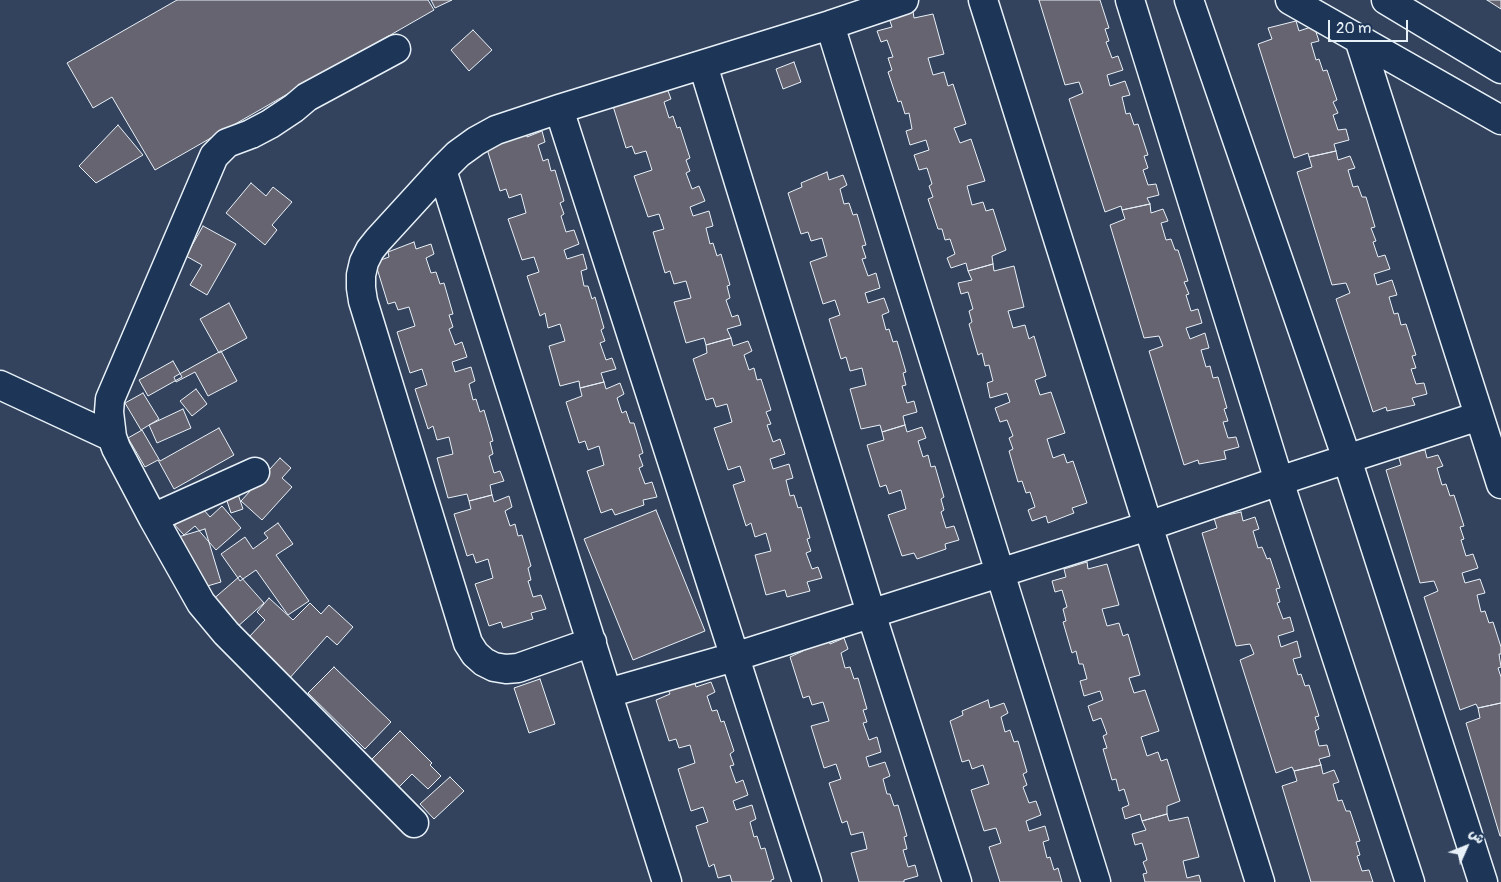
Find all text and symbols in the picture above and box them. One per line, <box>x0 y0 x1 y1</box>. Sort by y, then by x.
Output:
scale bar <box>1331 10 1411 42</box>
text: 20 m <box>1336 19 1371 38</box>
north arrow <box>1441 822 1491 872</box>
text: ش <box>1466 825 1489 848</box>

